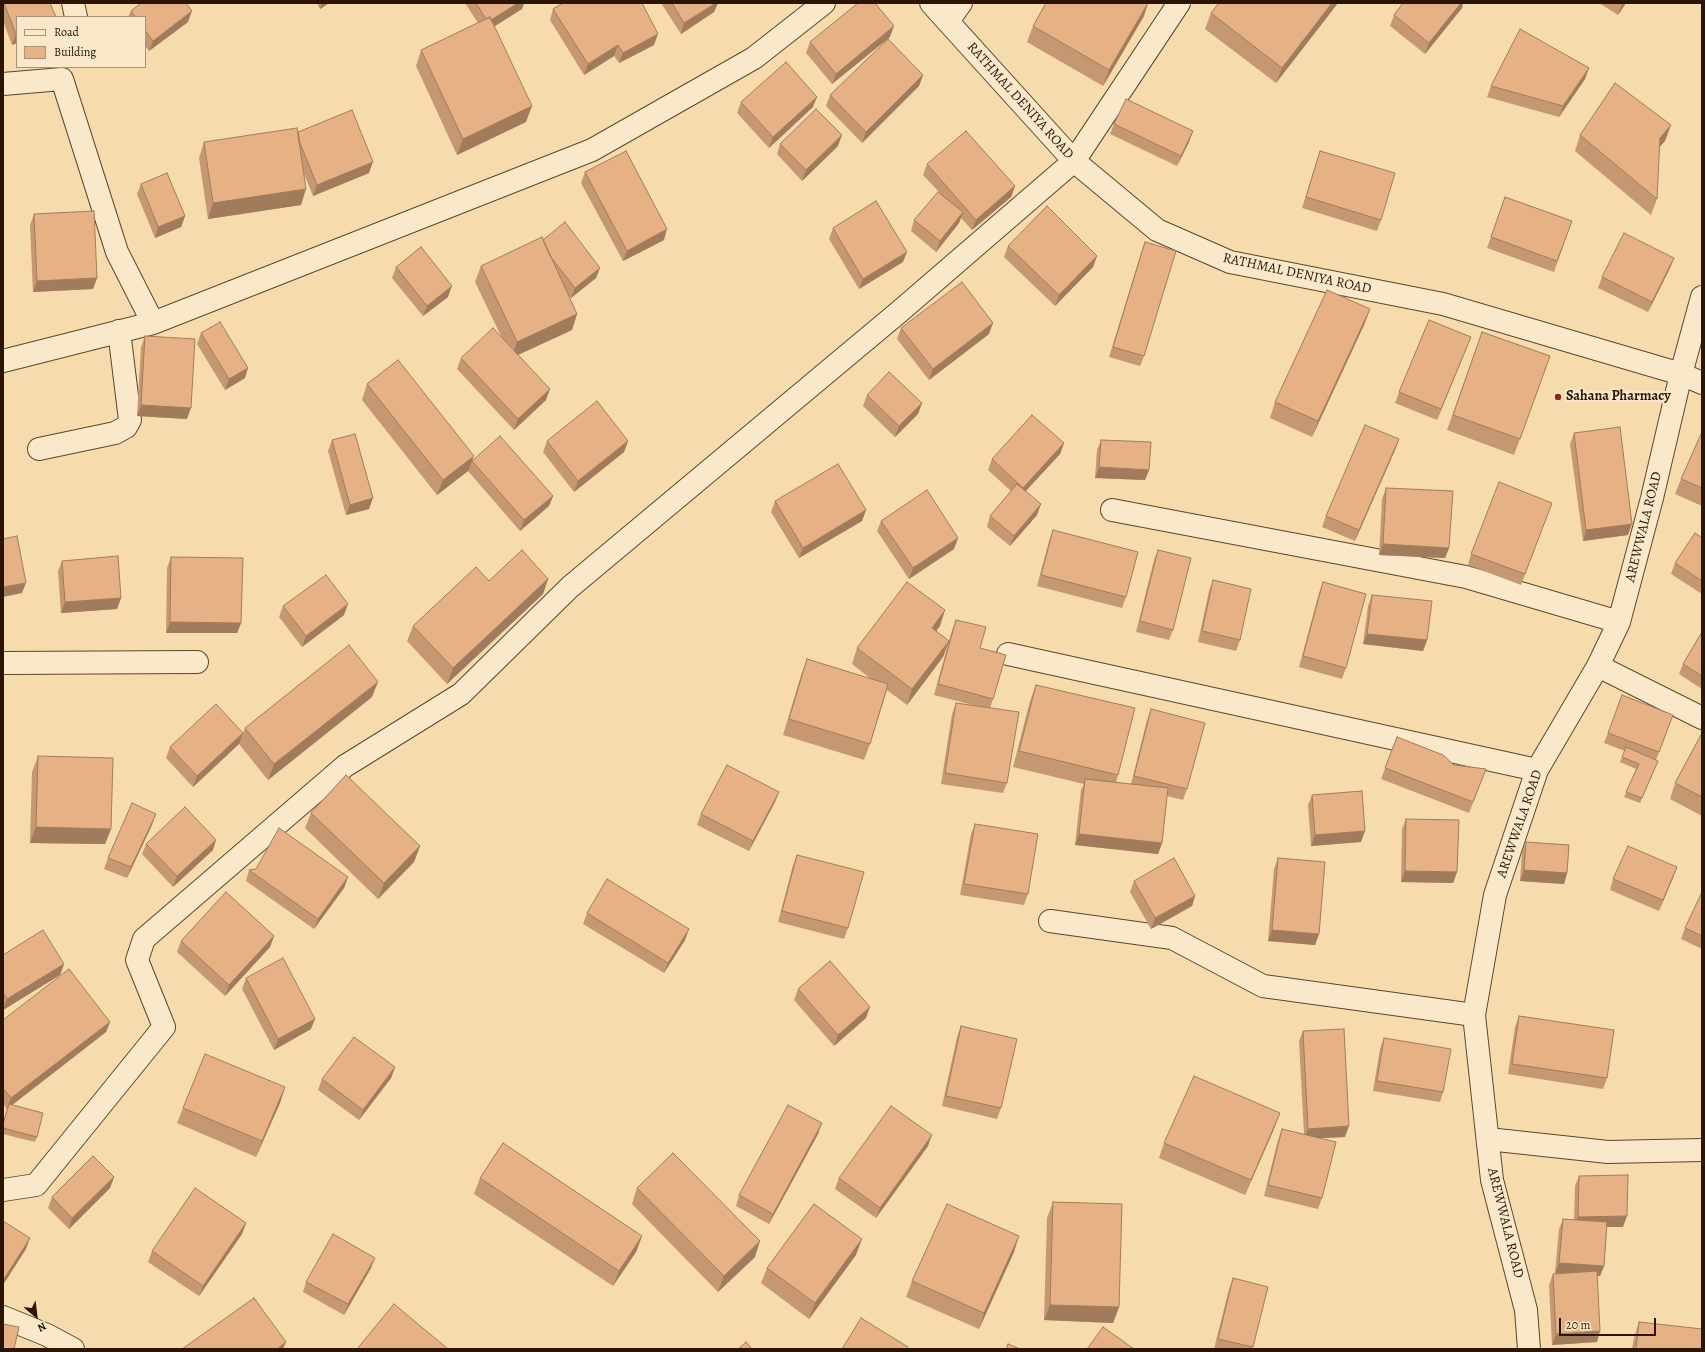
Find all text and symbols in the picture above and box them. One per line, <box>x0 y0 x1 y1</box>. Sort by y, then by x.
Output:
legend <box>16 16 146 68</box>
text: Road <box>54 24 79 40</box>
street label: RATHMAL DENIYA ROAD <box>963 39 1077 163</box>
text: Building <box>54 44 96 60</box>
street label: RATHMAL DENIYA ROAD <box>1221 250 1373 298</box>
place label: Sahana Pharmacy <box>1566 389 1671 405</box>
marker: Sahana Pharmacy <box>1553 392 1563 402</box>
street label: AREWWALA ROAD <box>1622 470 1666 584</box>
street label: AREWWALA ROAD <box>1494 768 1546 880</box>
street label: AREWWALA ROAD <box>1483 1166 1527 1280</box>
north arrow <box>16 1296 56 1336</box>
scale bar <box>1561 1310 1658 1336</box>
text: 20 m <box>1566 1317 1590 1333</box>
text: N <box>35 1319 49 1336</box>

